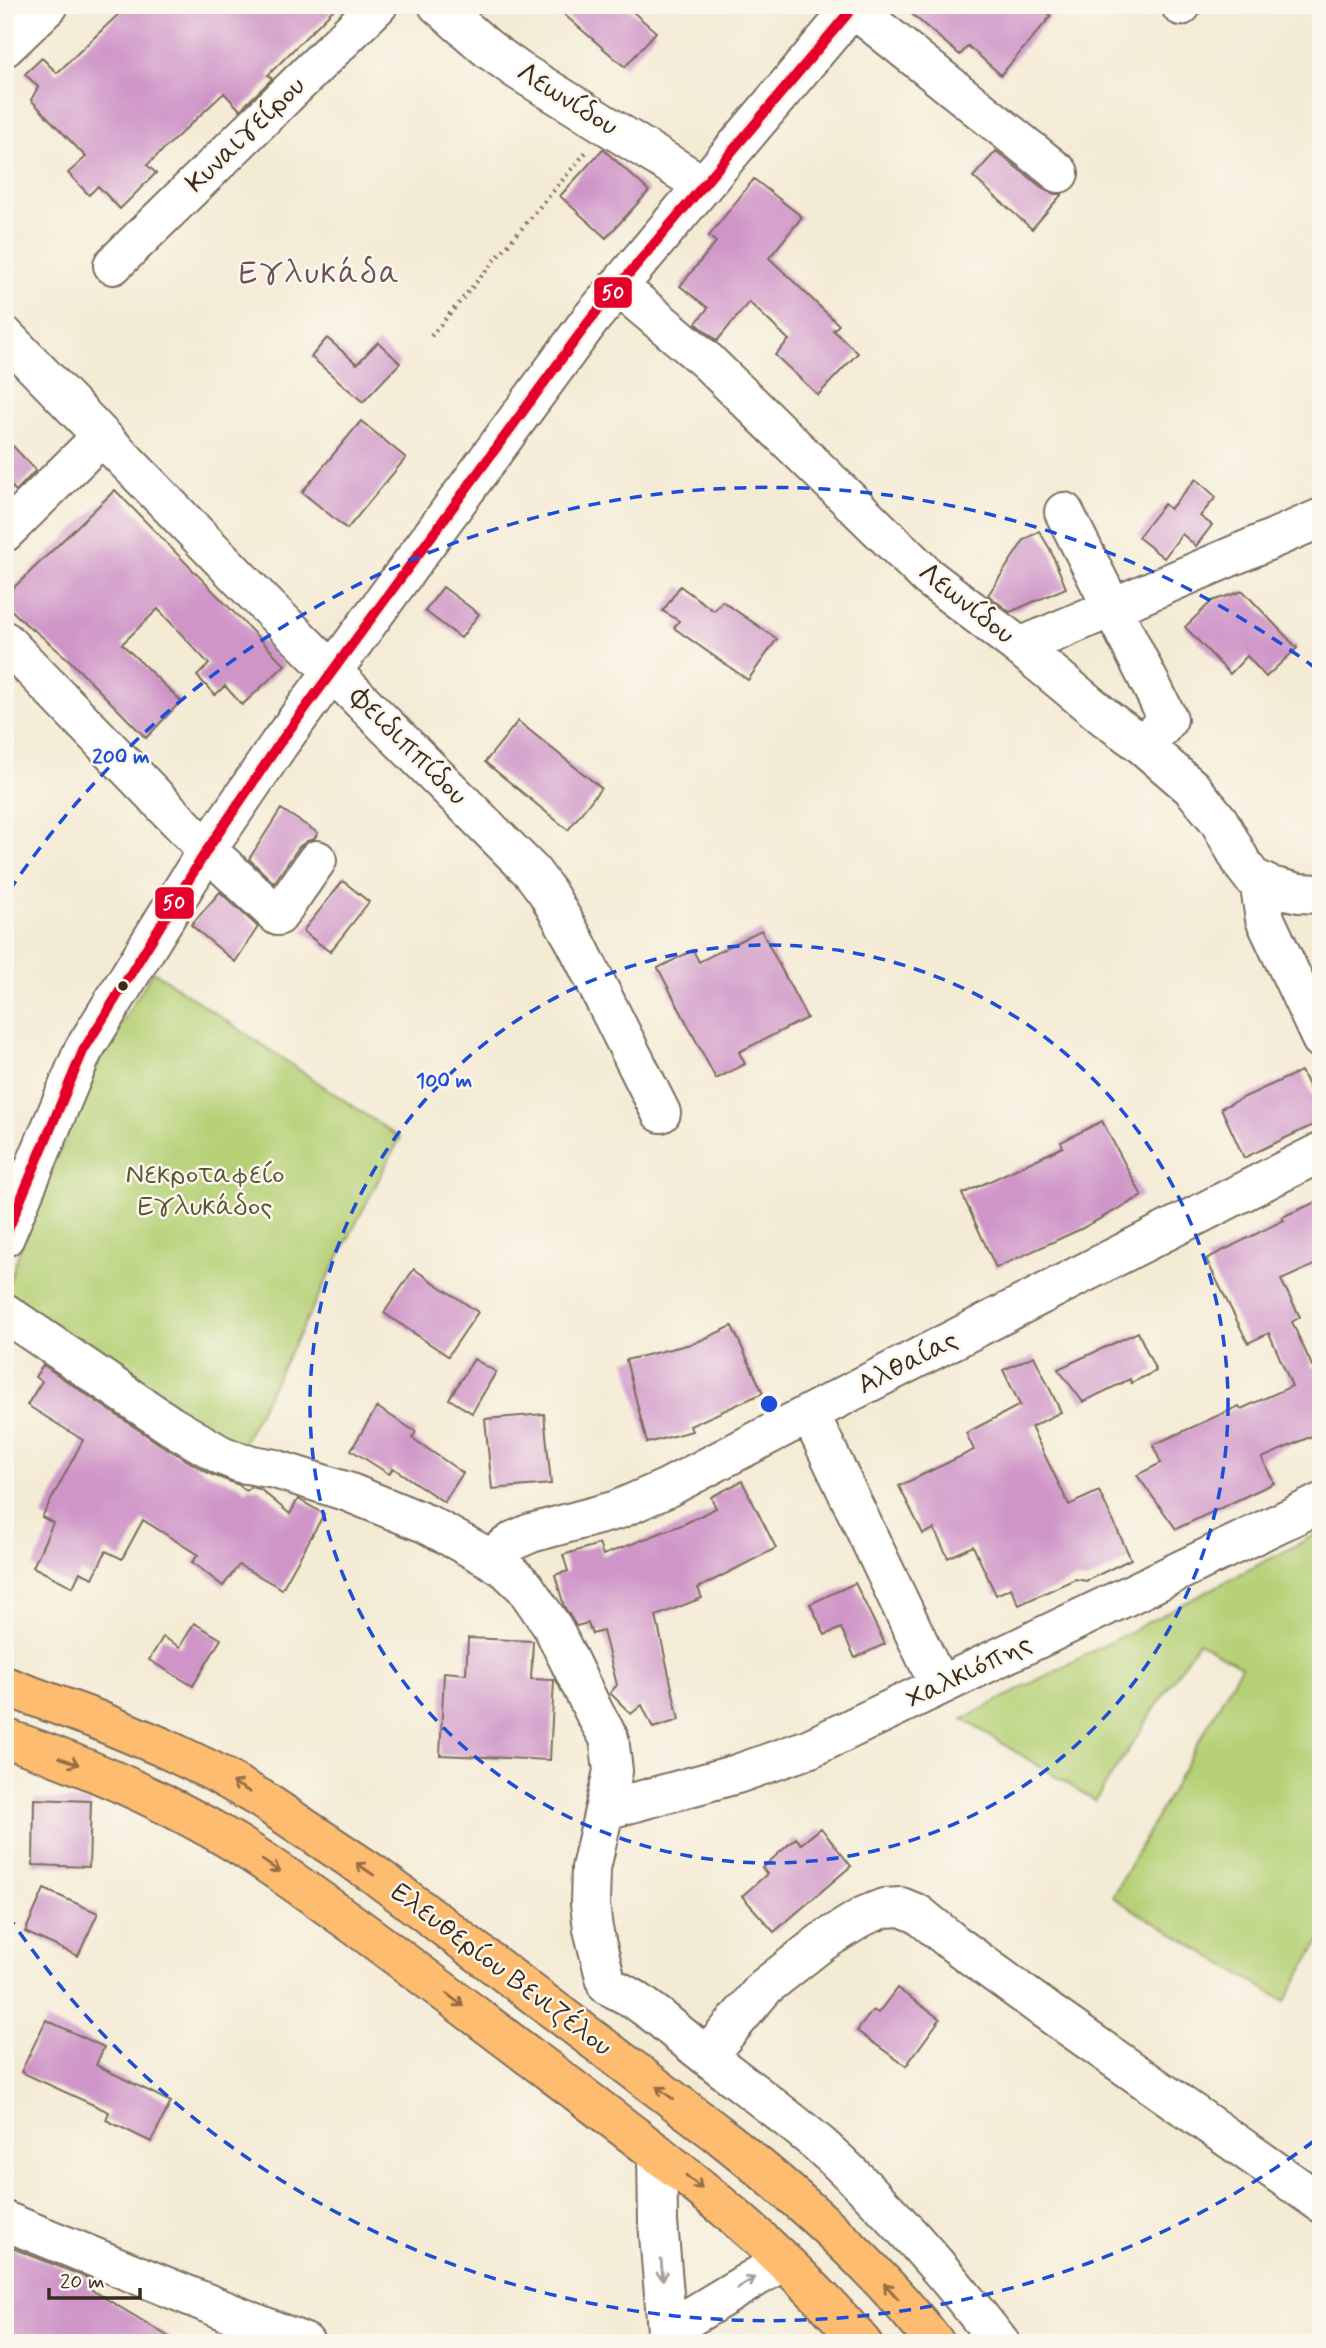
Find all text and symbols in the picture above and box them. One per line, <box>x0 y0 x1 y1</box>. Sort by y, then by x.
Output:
street label: Λεωνίδου <box>509 54 625 146</box>
street label: Κυναιγείρου <box>178 68 314 202</box>
district label: Εγλυκάδα <box>239 253 401 295</box>
line badge: 50 <box>593 276 633 309</box>
text: 50 <box>602 281 624 306</box>
street label: Λεωνίδου <box>910 555 1022 653</box>
street label: Φειδιππίδου <box>340 679 475 814</box>
text: 200 m <box>92 743 150 771</box>
line badge: 50 <box>154 886 195 920</box>
text: 50 <box>163 891 185 916</box>
unlabelled marker <box>116 979 130 993</box>
text: 100 m <box>416 1067 472 1095</box>
park label: Νεκροταφείο Εγλυκάδος <box>125 1157 285 1226</box>
street label: Αλθαίας <box>851 1322 965 1404</box>
centre of rings <box>757 1392 781 1416</box>
street label: Χαλκιόπης <box>900 1626 1038 1718</box>
one-way arrow <box>58 1756 80 1769</box>
one-way arrow <box>231 1780 252 1793</box>
one-way arrow <box>261 1859 280 1873</box>
one-way arrow <box>356 1862 375 1876</box>
street label: Ελευθερίου Βενιζέλου <box>383 1874 619 2066</box>
one-way arrow <box>445 1992 464 2007</box>
one-way arrow <box>656 2086 675 2100</box>
one-way arrow <box>685 2174 703 2190</box>
scale bar <box>49 2257 140 2301</box>
one-way arrow <box>656 2258 669 2280</box>
text: 20 m <box>60 2268 105 2296</box>
one-way arrow <box>736 2276 756 2290</box>
one-way arrow <box>883 2282 899 2300</box>

